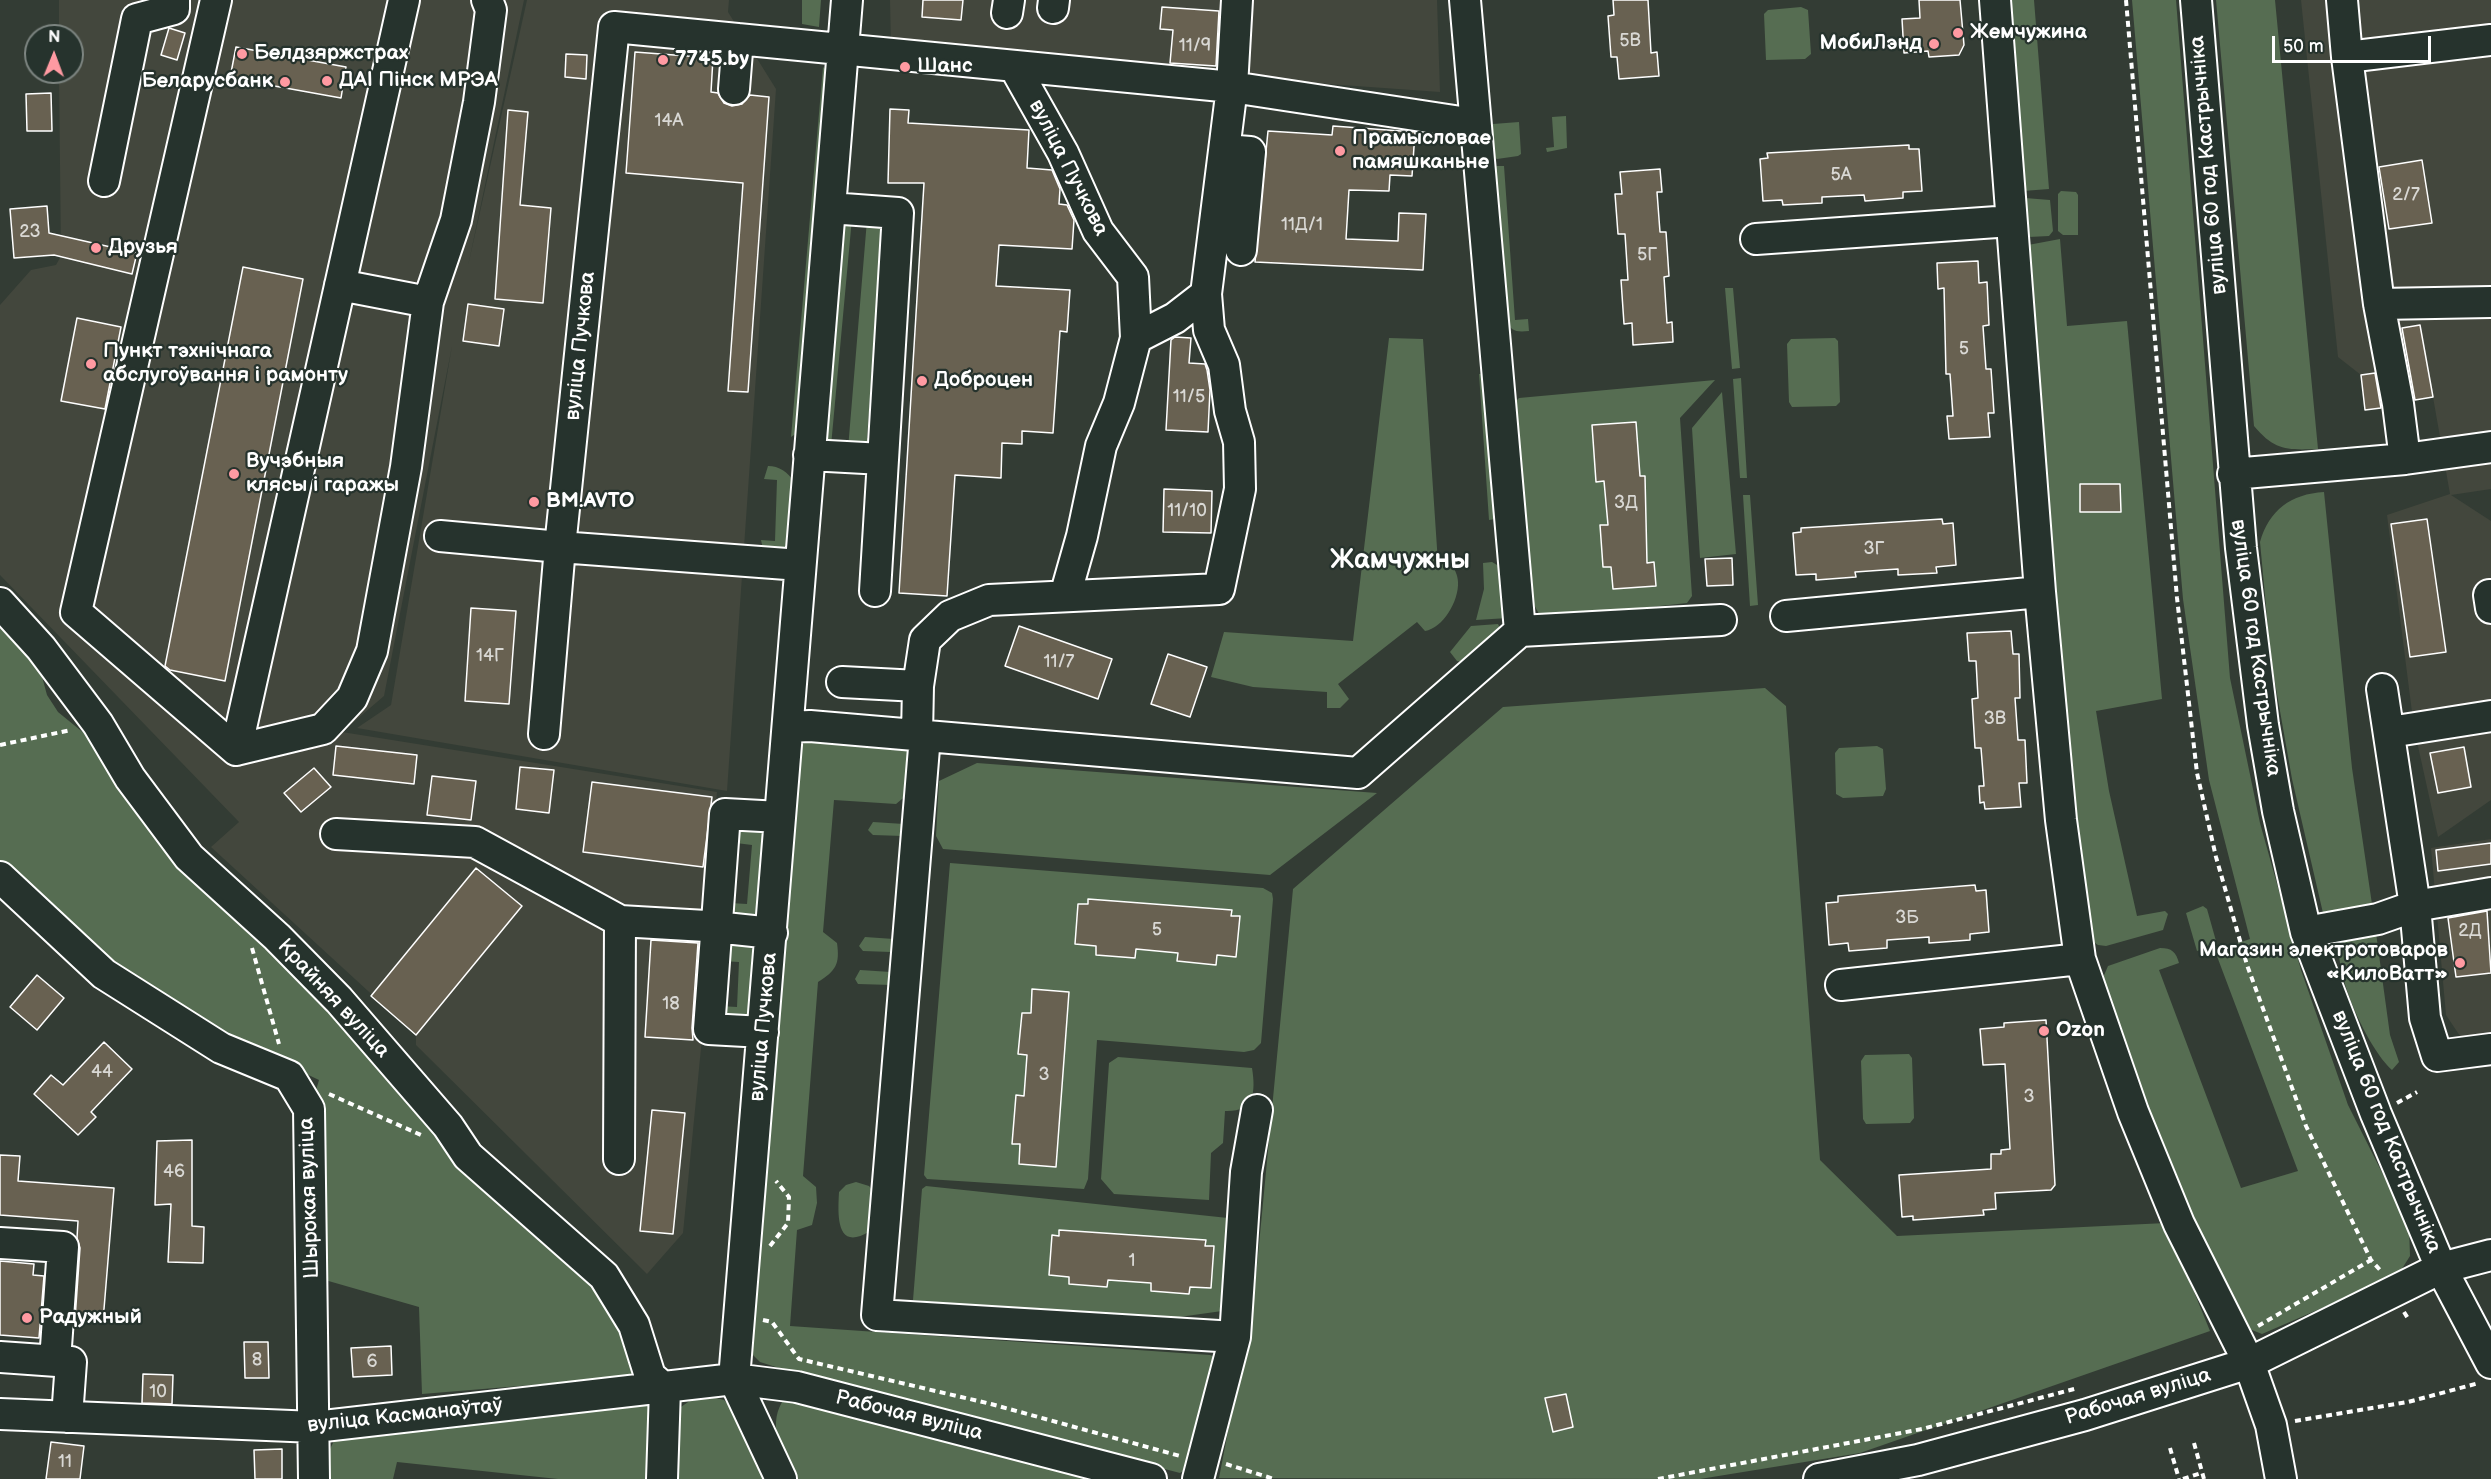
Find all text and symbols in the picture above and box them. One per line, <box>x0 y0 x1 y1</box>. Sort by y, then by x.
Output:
place label: Жемчужина <box>1970 20 2087 46</box>
north arrow <box>24 24 84 84</box>
scale bar <box>2275 24 2434 62</box>
marker: Жемчужина <box>1951 26 1965 40</box>
text: N <box>48 28 60 47</box>
house number: 5В <box>1619 30 1641 52</box>
place label: МобиЛэнд <box>1819 31 1922 57</box>
house number: 11/9 <box>1179 35 1211 57</box>
street label: вуліца 60 год Кастрычніка <box>2185 35 2233 295</box>
text: 50 m <box>2283 36 2324 57</box>
marker: МобиЛэнд <box>1927 37 1941 51</box>
place label: Белдзяржстрах <box>254 41 408 67</box>
marker: Белдзяржстрах <box>235 47 249 61</box>
place label: 7745.by <box>675 47 749 73</box>
marker: 7745.by <box>656 53 670 67</box>
place label: Шанс <box>917 54 972 80</box>
marker: Шанс <box>898 60 912 74</box>
place label: ДАІ Пінск МРЭА <box>339 68 498 94</box>
place label: Беларусбанк <box>142 69 273 95</box>
marker: ДАІ Пінск МРЭА <box>320 74 334 88</box>
marker: Беларусбанк <box>278 75 292 89</box>
street label: вуліца Пучкова <box>1023 96 1113 240</box>
house number: 14А <box>655 110 683 132</box>
place label: Прамысловае памяшканьне <box>1352 126 1491 176</box>
marker: Прамысловае памяшканьне <box>1333 144 1347 158</box>
house number: 5А <box>1830 164 1852 186</box>
house number: 2/7 <box>2392 184 2420 206</box>
house number: 11Д/1 <box>1281 214 1323 236</box>
house number: 23 <box>19 221 41 243</box>
place label: Друзья <box>108 235 178 261</box>
marker: Друзья <box>89 241 103 255</box>
house number: 5Г <box>1637 244 1657 266</box>
street label: вуліца Пучкова <box>561 270 601 422</box>
house number: 5 <box>1959 338 1969 360</box>
place label: Пункт тэхнічнага абслугоўвання і рамонту <box>103 339 348 389</box>
marker: Пункт тэхнічнага абслугоўвання і рамонту <box>84 357 98 371</box>
place label: Доброцен <box>934 368 1033 394</box>
marker: Доброцен <box>915 374 929 388</box>
house number: 11/5 <box>1173 386 1205 408</box>
place label: Вучэбныя клясы і гаражы <box>246 449 399 499</box>
marker: Вучэбныя клясы і гаражы <box>227 467 241 481</box>
place label: BM.AVTO <box>546 489 634 515</box>
house number: 3Д <box>1614 492 1638 514</box>
marker: BM.AVTO <box>527 495 541 509</box>
house number: 11/10 <box>1167 500 1207 522</box>
street label: вуліца 60 год Кастрычніка <box>2224 518 2286 778</box>
house number: 3Г <box>1863 538 1885 560</box>
district label: Жамчужны <box>1330 545 1470 577</box>
house number: 14Г <box>476 645 504 667</box>
house number: 11/7 <box>1044 651 1074 673</box>
house number: 3В <box>1984 708 2006 730</box>
house number: 3Б <box>1895 907 1919 929</box>
house number: 5 <box>1152 919 1162 941</box>
house number: 2Д <box>2458 920 2482 942</box>
street label: Крайняя вуліца <box>272 934 394 1064</box>
place label: Магазин электротоваров «КилоВатт» <box>2199 938 2448 988</box>
street label: вуліца Пучкова <box>745 951 783 1103</box>
marker: Магазин электротоваров «КилоВатт» <box>2453 956 2467 970</box>
house number: 18 <box>662 993 680 1015</box>
street label: вуліца 60 год Кастрычніка <box>2326 1007 2446 1257</box>
place label: Ozon <box>2056 1018 2105 1044</box>
marker: Ozon <box>2037 1024 2051 1038</box>
house number: 44 <box>91 1061 113 1083</box>
house number: 3 <box>1038 1064 1050 1086</box>
house number: 3 <box>2023 1086 2035 1108</box>
street label: Шырокая вуліца <box>295 1117 325 1279</box>
house number: 46 <box>163 1161 185 1183</box>
house number: 1 <box>1129 1250 1135 1272</box>
place label: Радужный <box>39 1305 142 1331</box>
marker: Радужный <box>20 1311 34 1325</box>
house number: 8 <box>252 1349 262 1371</box>
house number: 6 <box>367 1351 377 1373</box>
street label: Рабочая вуліца <box>2062 1363 2214 1431</box>
house number: 10 <box>149 1381 167 1403</box>
street label: Рабочая вуліца <box>833 1385 985 1447</box>
street label: вуліца Касманаўтаў <box>306 1393 504 1439</box>
house number: 11 <box>58 1451 72 1473</box>

